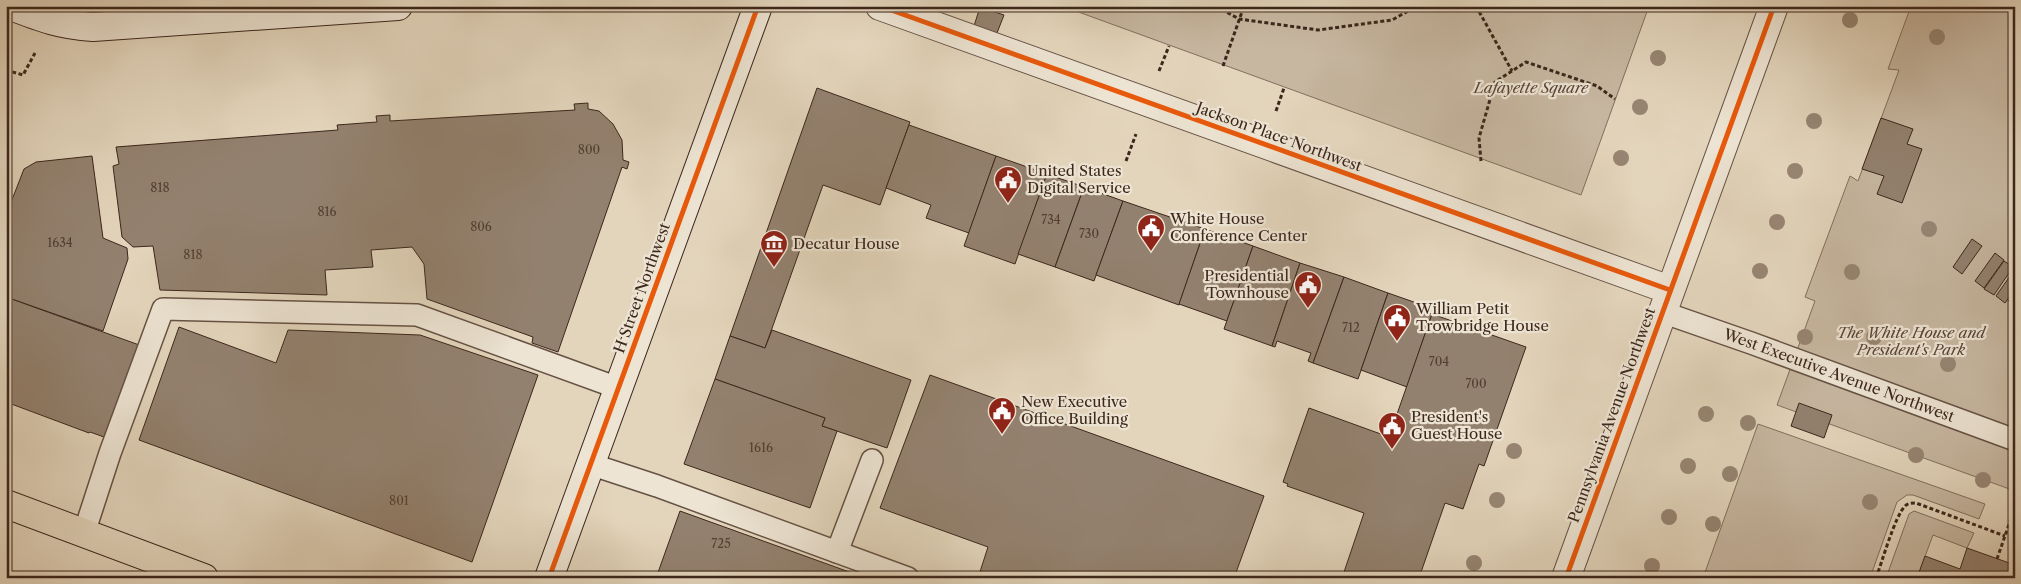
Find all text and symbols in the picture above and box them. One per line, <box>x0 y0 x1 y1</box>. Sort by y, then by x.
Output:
park label: Lafayette Square <box>1473 78 1589 97</box>
street label: Jackson Place Northwest <box>1192 97 1365 176</box>
house number: 800 <box>578 142 600 157</box>
place label: United States Digital Service <box>1027 161 1131 197</box>
public building icon: United States Digital Service <box>993 165 1023 204</box>
house number: 818 <box>150 180 170 195</box>
house number: 816 <box>317 204 337 219</box>
place label: White House Conference Center <box>1169 209 1308 245</box>
house number: 734 <box>1041 212 1061 227</box>
public building icon: White House Conference Center <box>1136 213 1166 252</box>
house number: 806 <box>470 219 492 234</box>
street label: H Street Northwest <box>609 219 674 356</box>
house number: 730 <box>1079 226 1099 241</box>
museum icon: Decatur House <box>759 229 789 268</box>
place label: Decatur House <box>793 234 900 253</box>
house number: 1634 <box>47 235 73 250</box>
house number: 818 <box>183 247 203 262</box>
place label: Presidential Townhouse <box>1204 266 1290 302</box>
public building icon: Presidential Townhouse <box>1293 270 1323 309</box>
place label: William Petit Trowbridge House <box>1415 299 1549 335</box>
public building icon: William Petit Trowbridge House <box>1382 303 1412 342</box>
street label: Pennsylvania Avenue Northwest <box>1564 304 1660 525</box>
house number: 712 <box>1342 320 1360 335</box>
park label: The White House and President's Park <box>1837 323 1987 359</box>
street label: West Executive Avenue Northwest <box>1720 324 1958 426</box>
house number: 704 <box>1429 354 1449 369</box>
house number: 700 <box>1465 376 1487 391</box>
place label: New Executive Office Building <box>1021 392 1128 428</box>
public building icon: New Executive Office Building <box>987 396 1017 435</box>
place label: President's Guest House <box>1411 407 1502 443</box>
public building icon: President's Guest House <box>1377 411 1407 450</box>
house number: 1616 <box>749 440 773 455</box>
house number: 801 <box>389 493 409 508</box>
house number: 725 <box>711 536 731 551</box>

